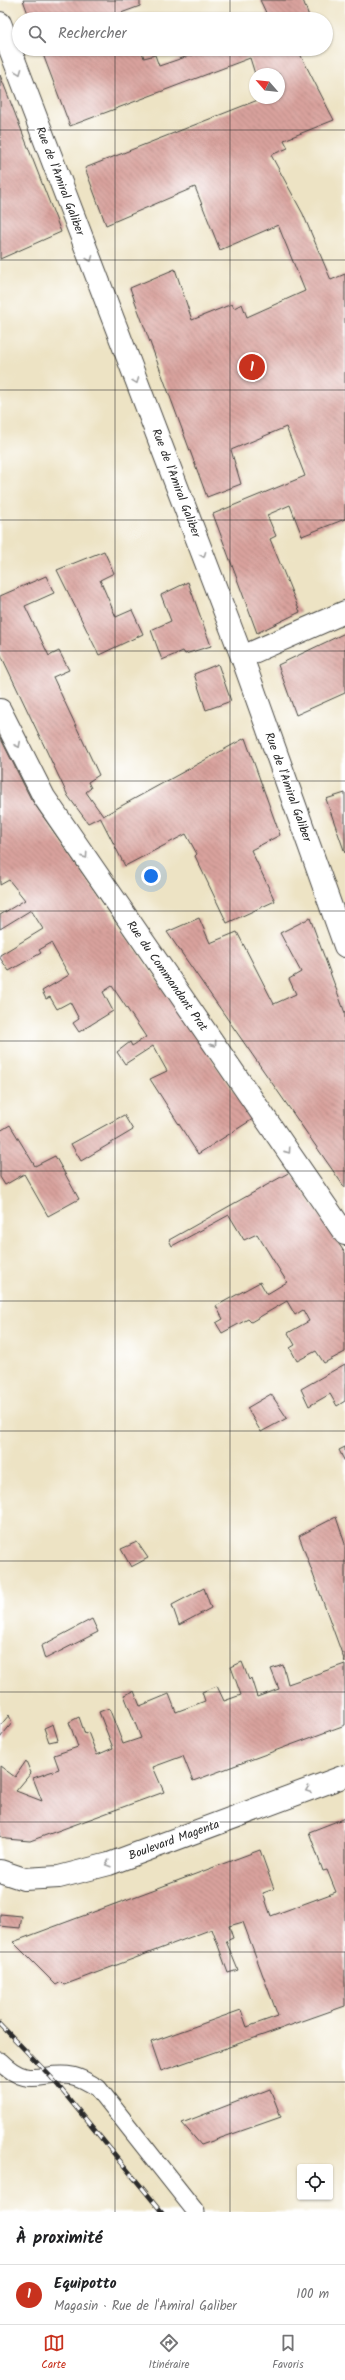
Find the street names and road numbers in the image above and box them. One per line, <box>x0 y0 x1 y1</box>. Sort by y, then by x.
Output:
street label: Rue de l'Amiral Galiber <box>30 124 90 239</box>
street label: Rue de l'Amiral Galiber <box>146 426 206 541</box>
street label: Rue de l'Amiral Galiber <box>259 730 317 845</box>
street label: Rue du Commandant Prat <box>121 917 213 1036</box>
street label: Boulevard Magenta <box>126 1815 222 1865</box>

